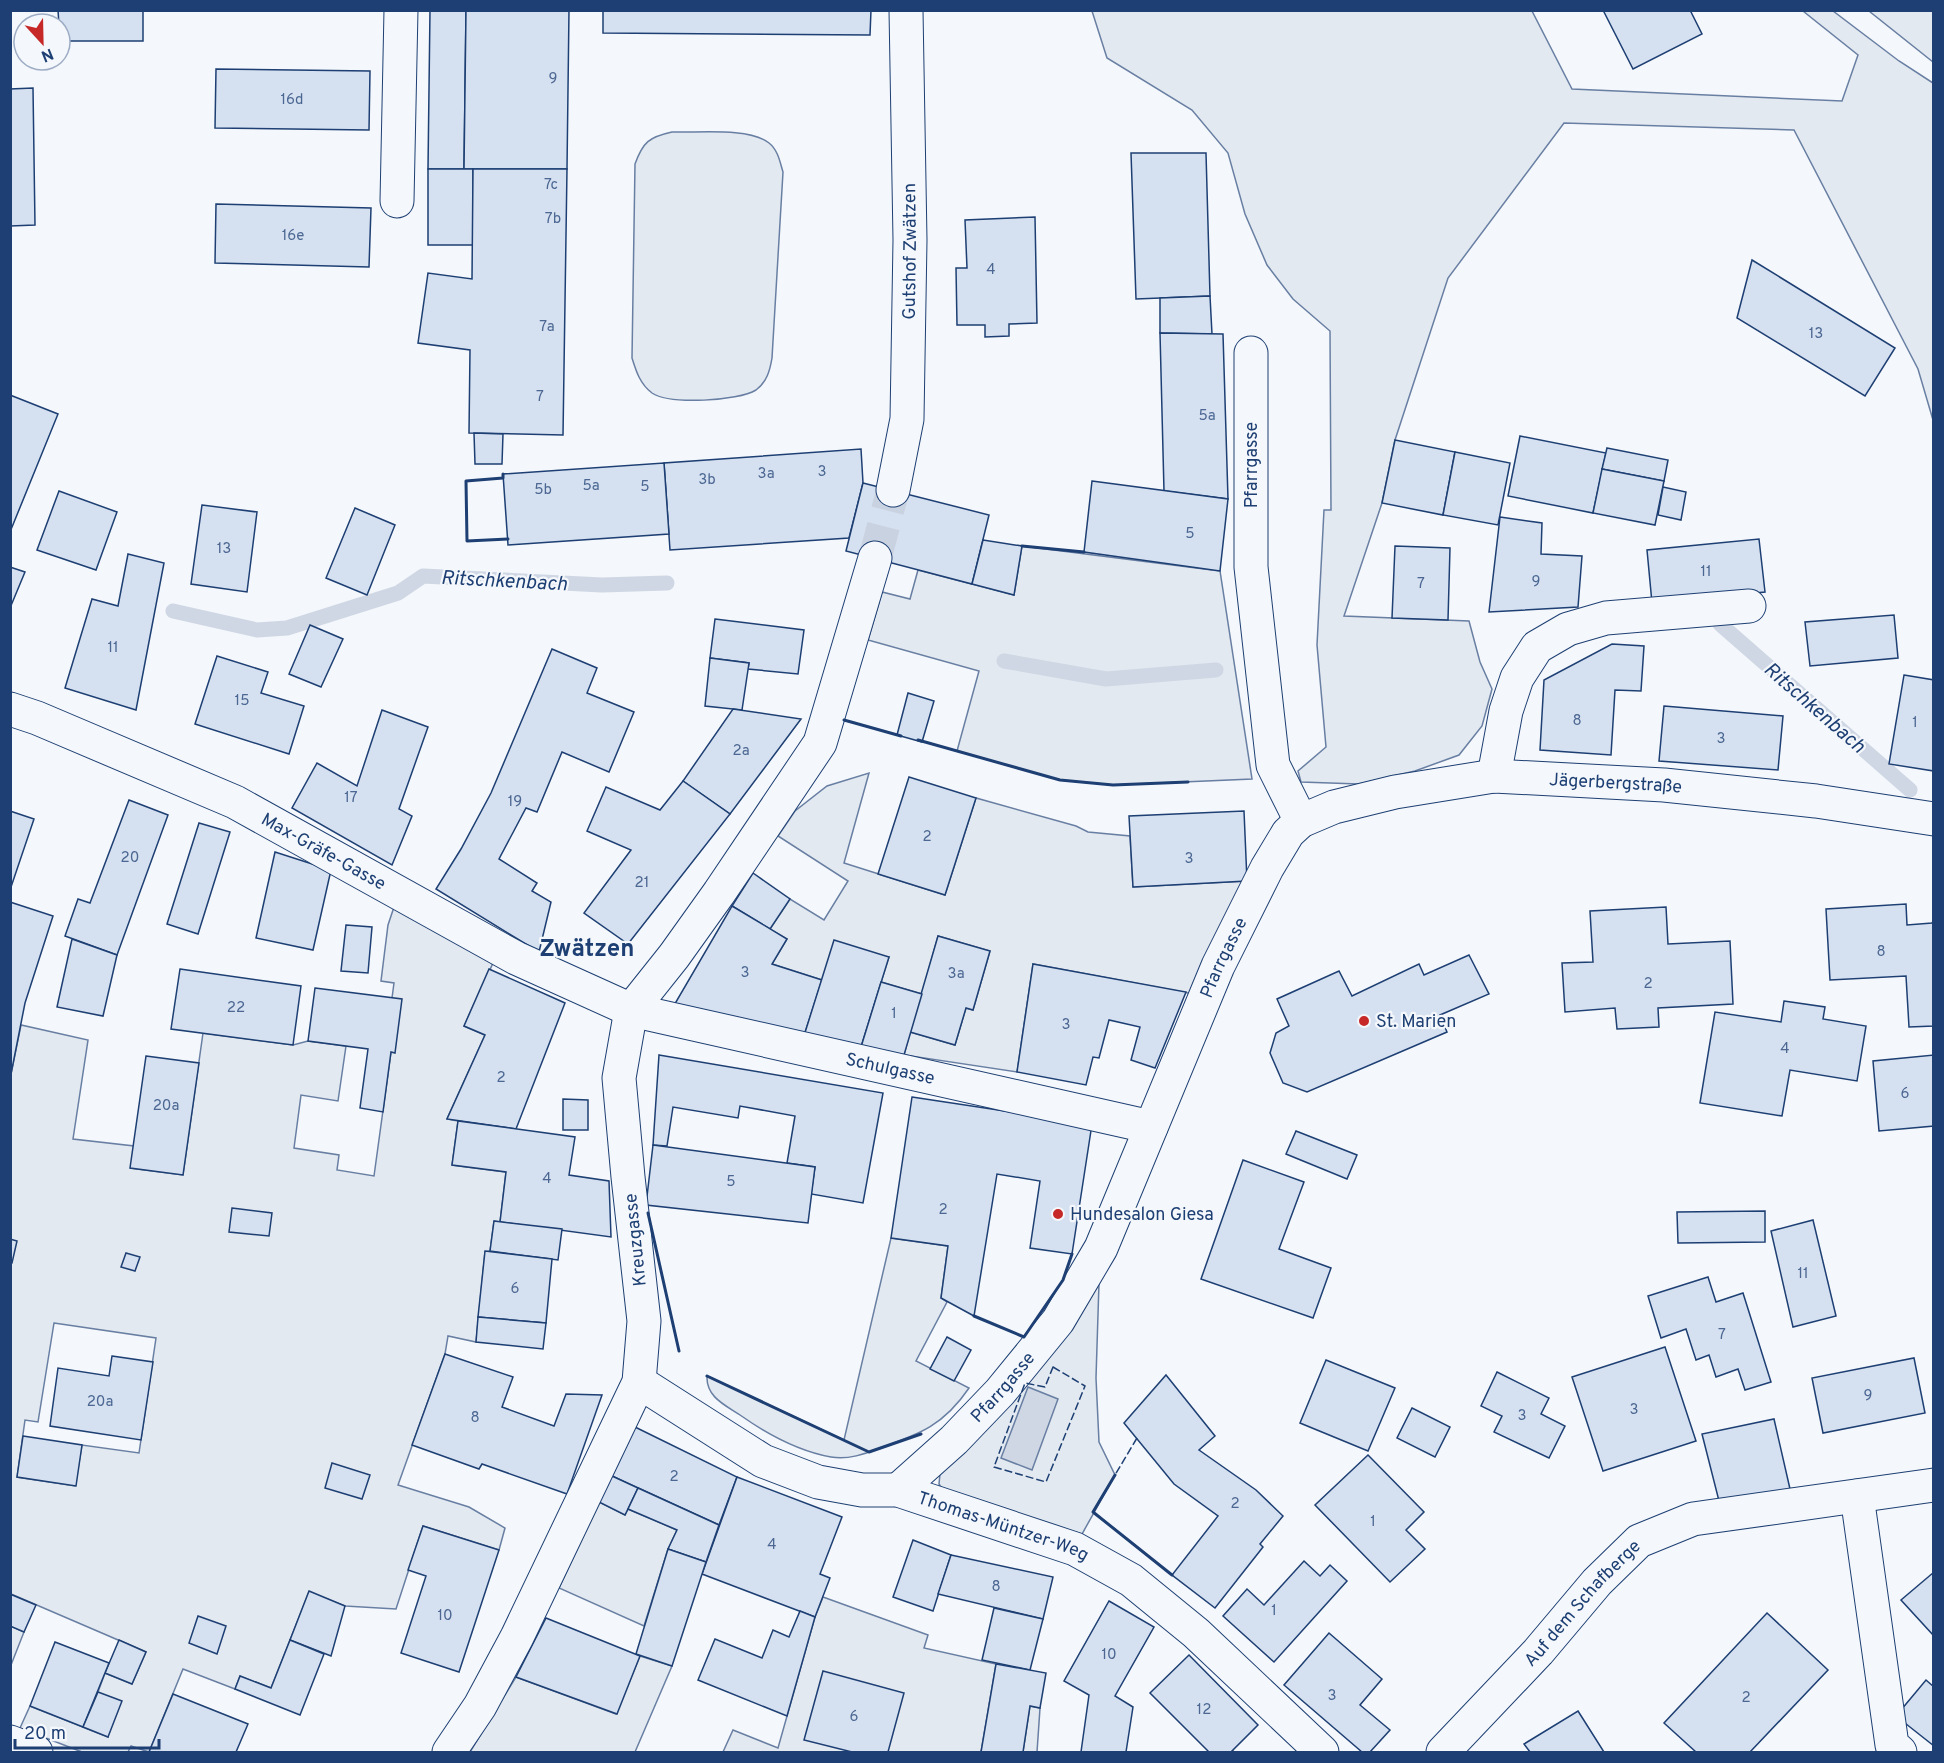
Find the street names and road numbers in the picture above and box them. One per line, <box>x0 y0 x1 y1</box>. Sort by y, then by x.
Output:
street label: Gutshof Zwätzen <box>899 183 923 320</box>
street label: Pfarrgasse <box>1241 422 1264 508</box>
street label: Jägerbergstraße <box>1548 769 1683 800</box>
street label: Max-Gräfe-Gasse <box>257 809 389 896</box>
street label: Pfarrgasse <box>1196 914 1253 1002</box>
street label: Schulgasse <box>843 1049 937 1091</box>
street label: Kreuzgasse <box>620 1192 653 1287</box>
street label: Pfarrgasse <box>967 1348 1041 1428</box>
street label: Thomas-Müntzer-Weg <box>914 1487 1093 1567</box>
street label: Auf dem Schafberge <box>1520 1535 1646 1672</box>

